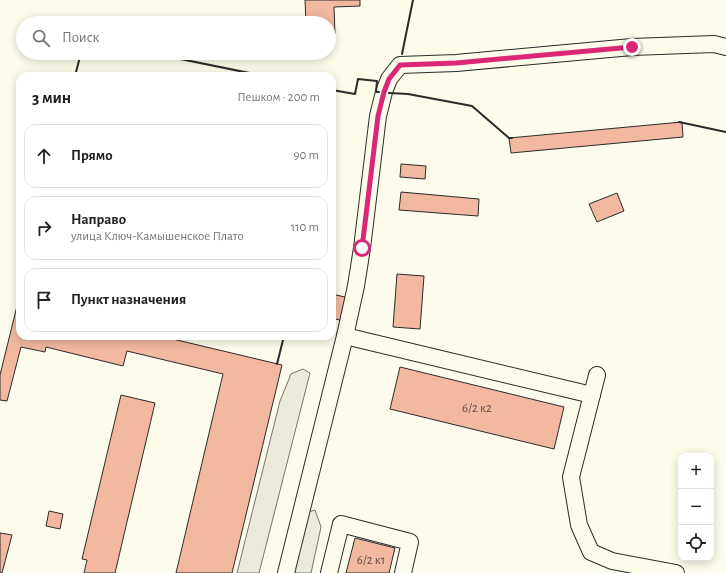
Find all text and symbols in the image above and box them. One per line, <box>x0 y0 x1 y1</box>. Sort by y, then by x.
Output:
search box <box>16 16 336 60</box>
icon: search <box>30 27 52 49</box>
text: Поиск <box>62 30 100 45</box>
route end <box>623 38 641 56</box>
text: 3 мин <box>32 89 71 106</box>
text: Пешком · 200 m <box>237 91 320 104</box>
icon: ahead <box>33 145 55 167</box>
text: Прямо <box>71 148 113 163</box>
text: 90 m <box>293 149 319 162</box>
text: Направо <box>71 212 126 227</box>
icon: right <box>33 217 55 239</box>
text: 110 m <box>291 221 319 234</box>
text: улица Ключ-Камышенское Плато <box>71 230 244 243</box>
route start <box>353 239 371 257</box>
icon: arrive <box>33 289 55 311</box>
text: Пункт назначения <box>71 292 186 307</box>
house number: 6/2 к2 <box>462 402 492 415</box>
map controls <box>678 453 714 561</box>
button: + <box>678 453 714 489</box>
button: − <box>678 489 714 525</box>
button: locate <box>678 525 714 561</box>
house number: 6/2 к1 <box>357 554 385 567</box>

